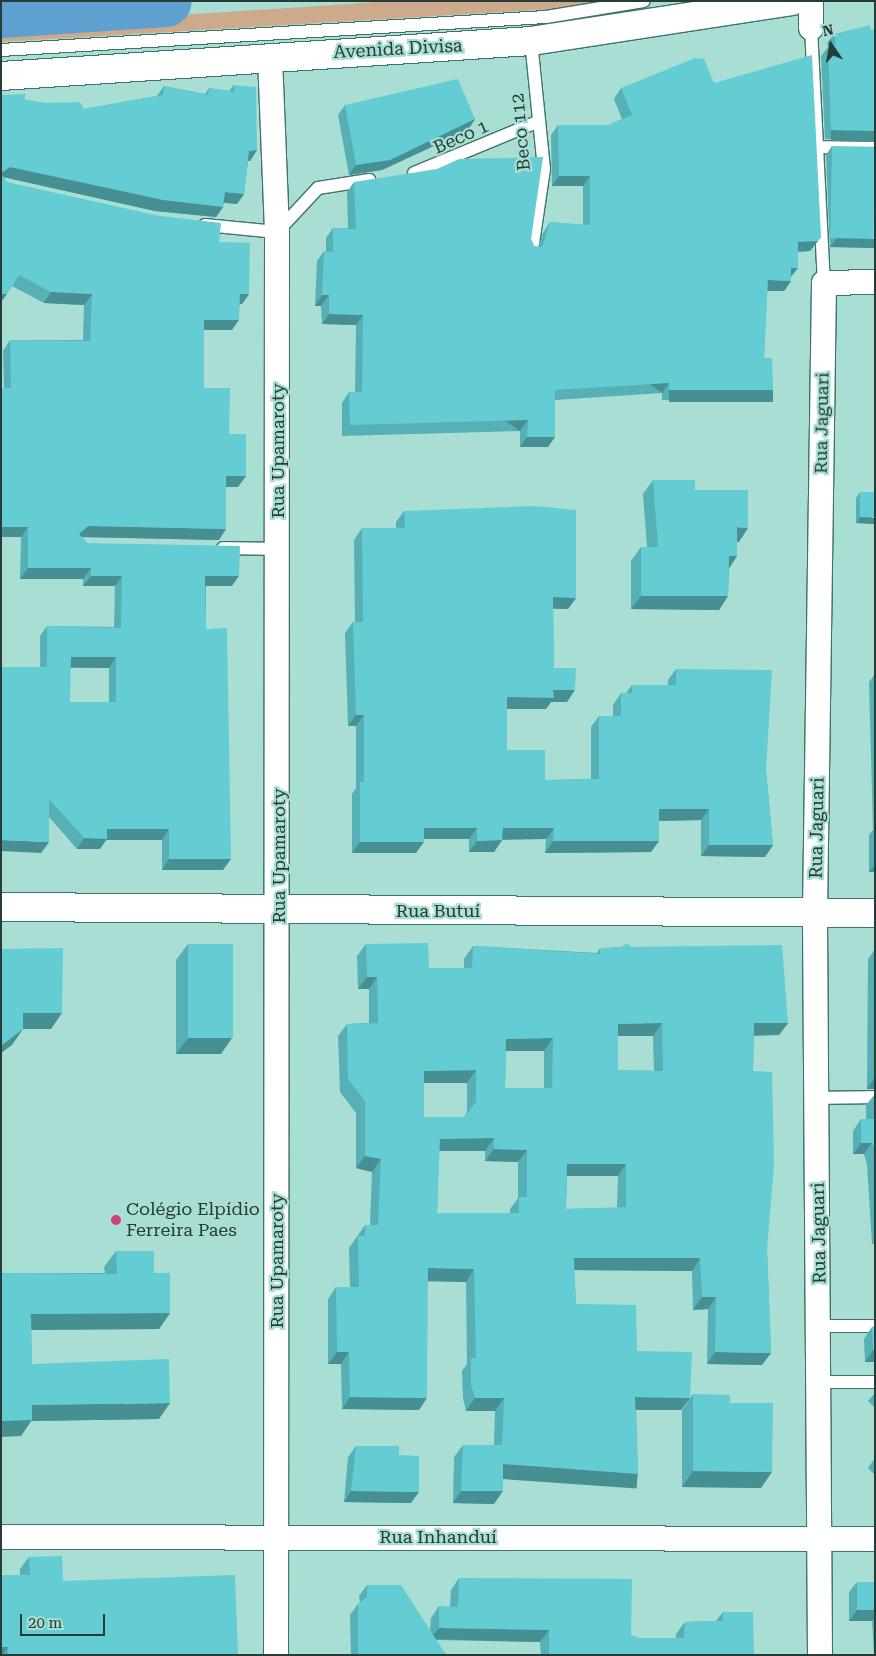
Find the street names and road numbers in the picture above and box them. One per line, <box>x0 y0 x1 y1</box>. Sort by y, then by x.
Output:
street label: Avenida Divisa <box>333 35 463 63</box>
street label: Beco 112 <box>507 92 535 172</box>
street label: Beco 1 <box>430 115 492 159</box>
street label: Rua Jaguari <box>810 372 834 474</box>
street label: Rua Upamaroty <box>267 383 289 519</box>
street label: Rua Jaguari <box>805 777 829 879</box>
street label: Rua Upamaroty <box>268 788 290 924</box>
street label: Rua Butuí <box>396 900 480 922</box>
street label: Rua Jaguari <box>807 1182 831 1284</box>
street label: Rua Upamaroty <box>266 1193 288 1329</box>
street label: Rua Inhanduí <box>379 1526 497 1548</box>

